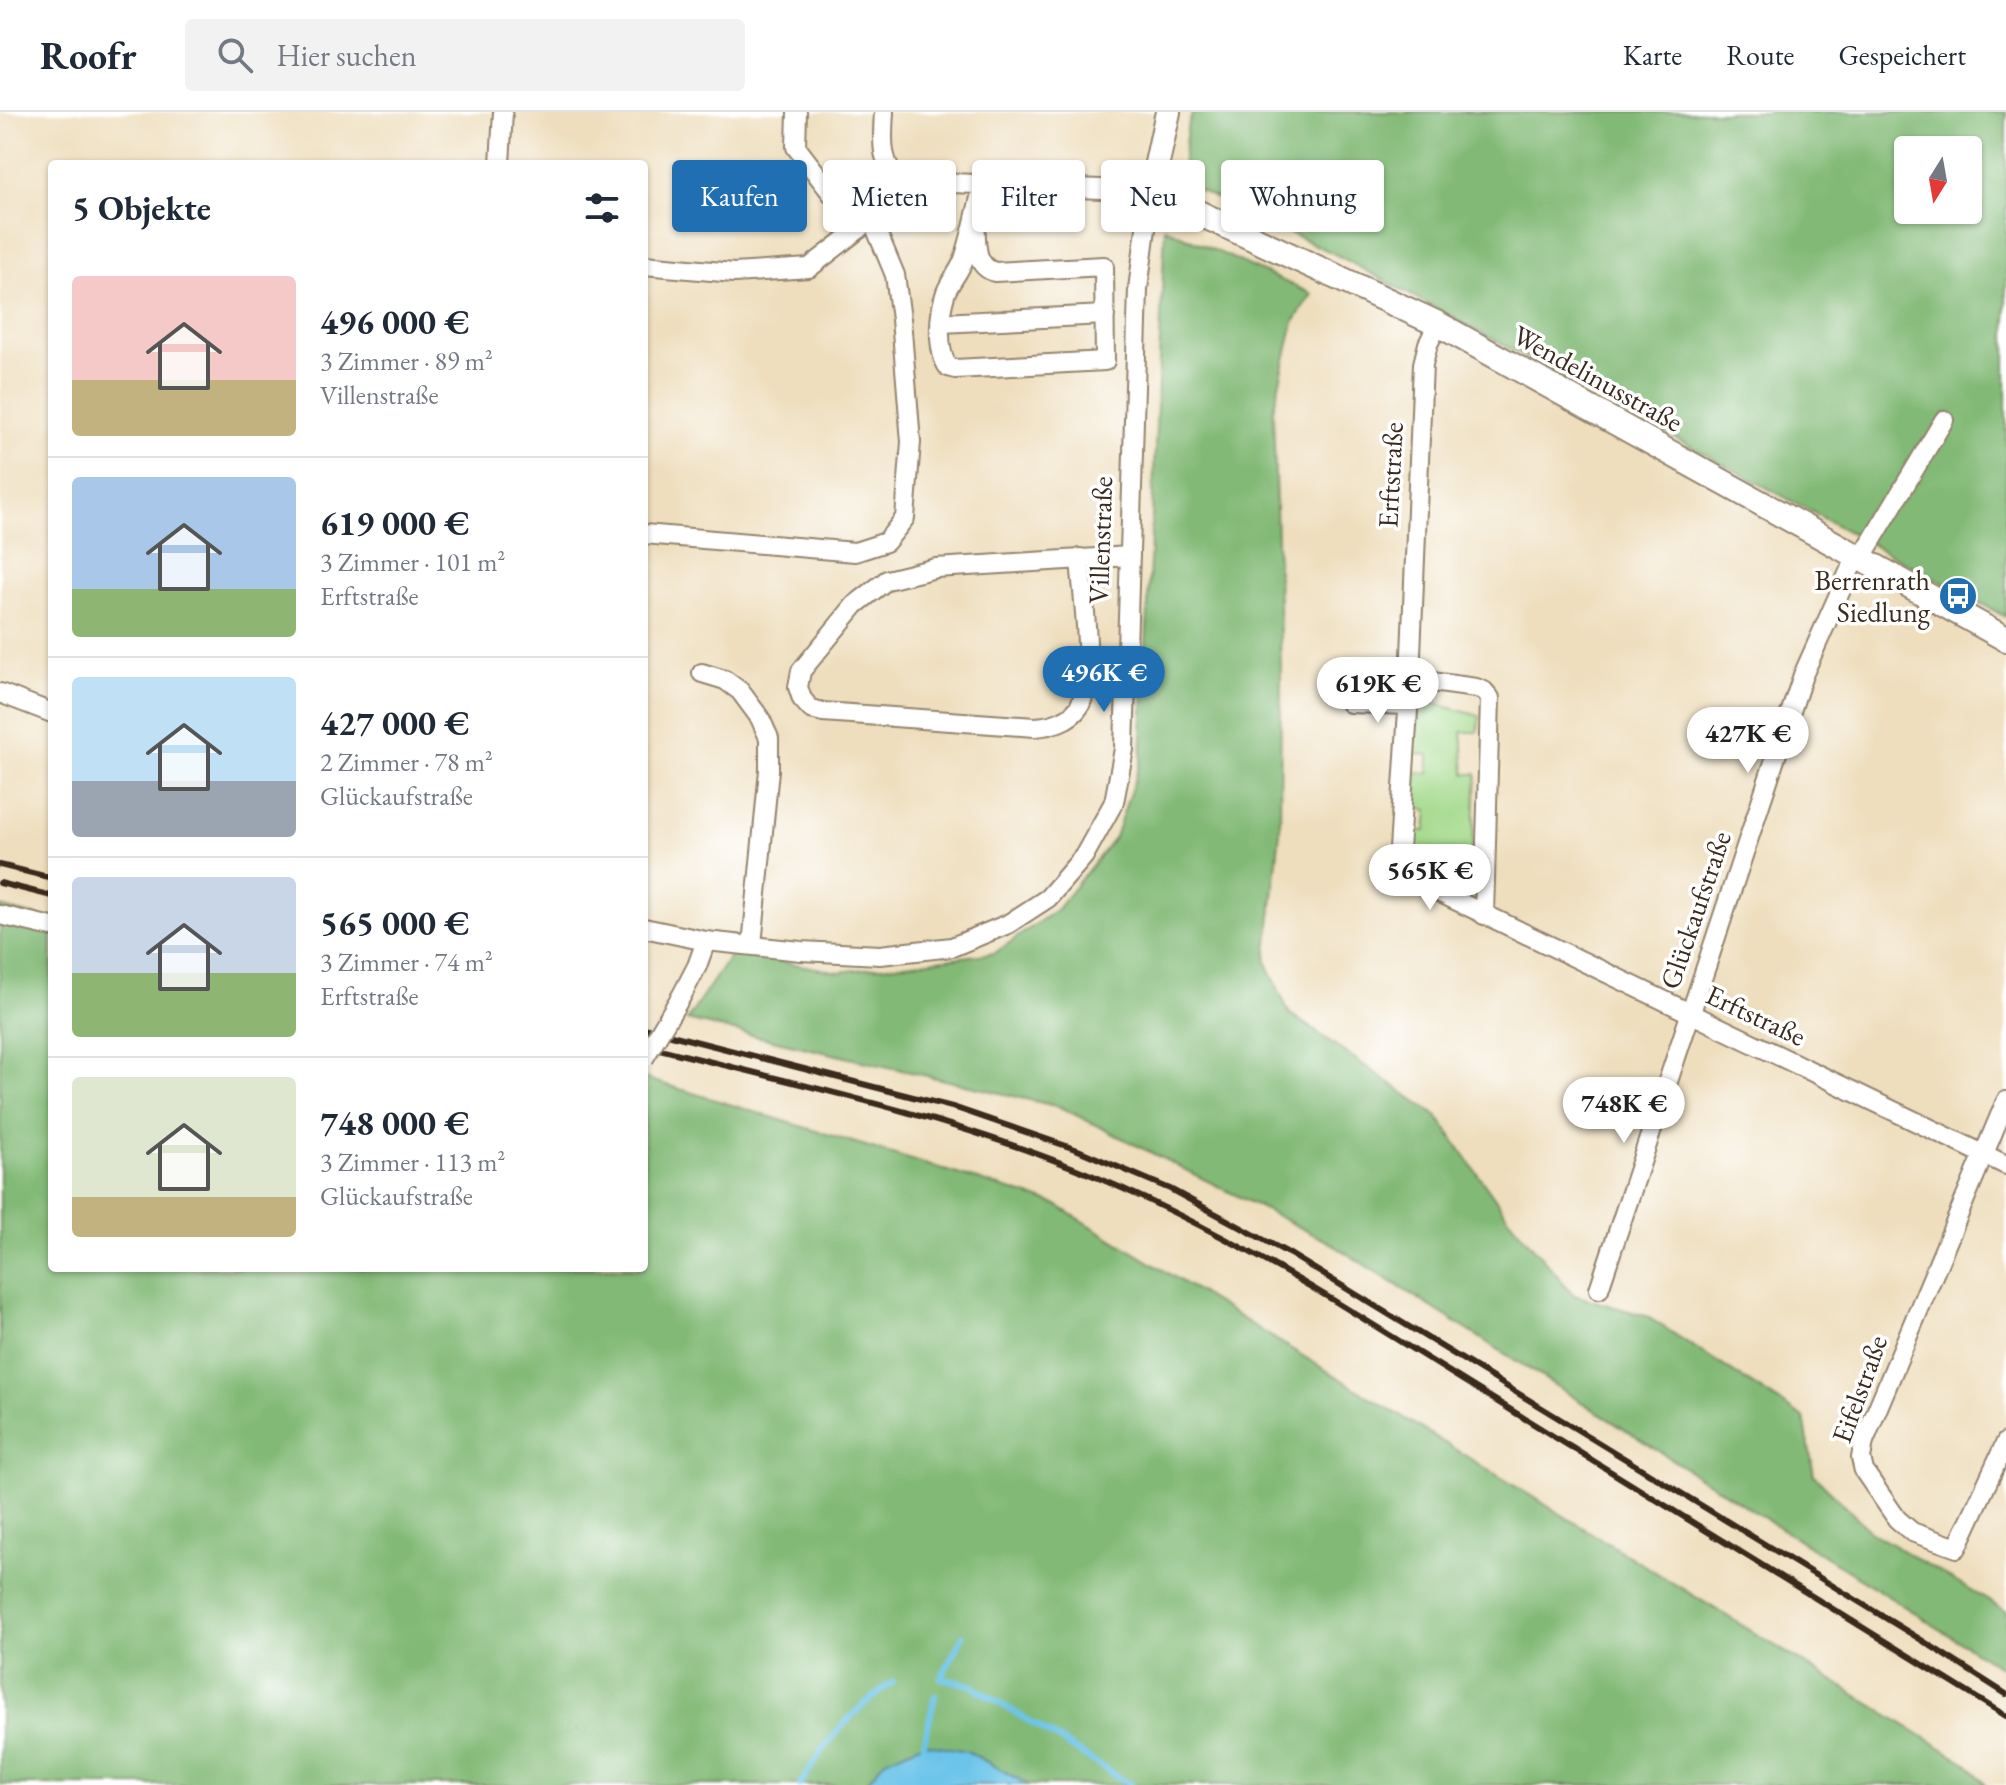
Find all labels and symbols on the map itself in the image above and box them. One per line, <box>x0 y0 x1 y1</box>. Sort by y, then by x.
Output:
north arrow <box>1894 136 1982 224</box>
street label: Wendelinusstraße <box>1507 316 1690 440</box>
street label: Erftstraße <box>1369 421 1411 529</box>
street label: Villenstraße <box>1080 476 1120 604</box>
place label: Berrenrath Siedlung <box>1814 562 1931 630</box>
bus stop icon: Berrenrath Siedlung <box>1937 575 1979 617</box>
pin: 496K € <box>1039 646 1169 714</box>
pin: 619K € <box>1313 657 1443 725</box>
pin: 427K € <box>1683 707 1813 775</box>
street label: Glückaufstraße <box>1651 826 1739 994</box>
pin: 565K € <box>1365 844 1495 912</box>
street label: Erftstraße <box>1700 976 1812 1054</box>
pin: 748K € <box>1559 1077 1689 1145</box>
street label: Eifelstraße <box>1823 1330 1895 1448</box>

